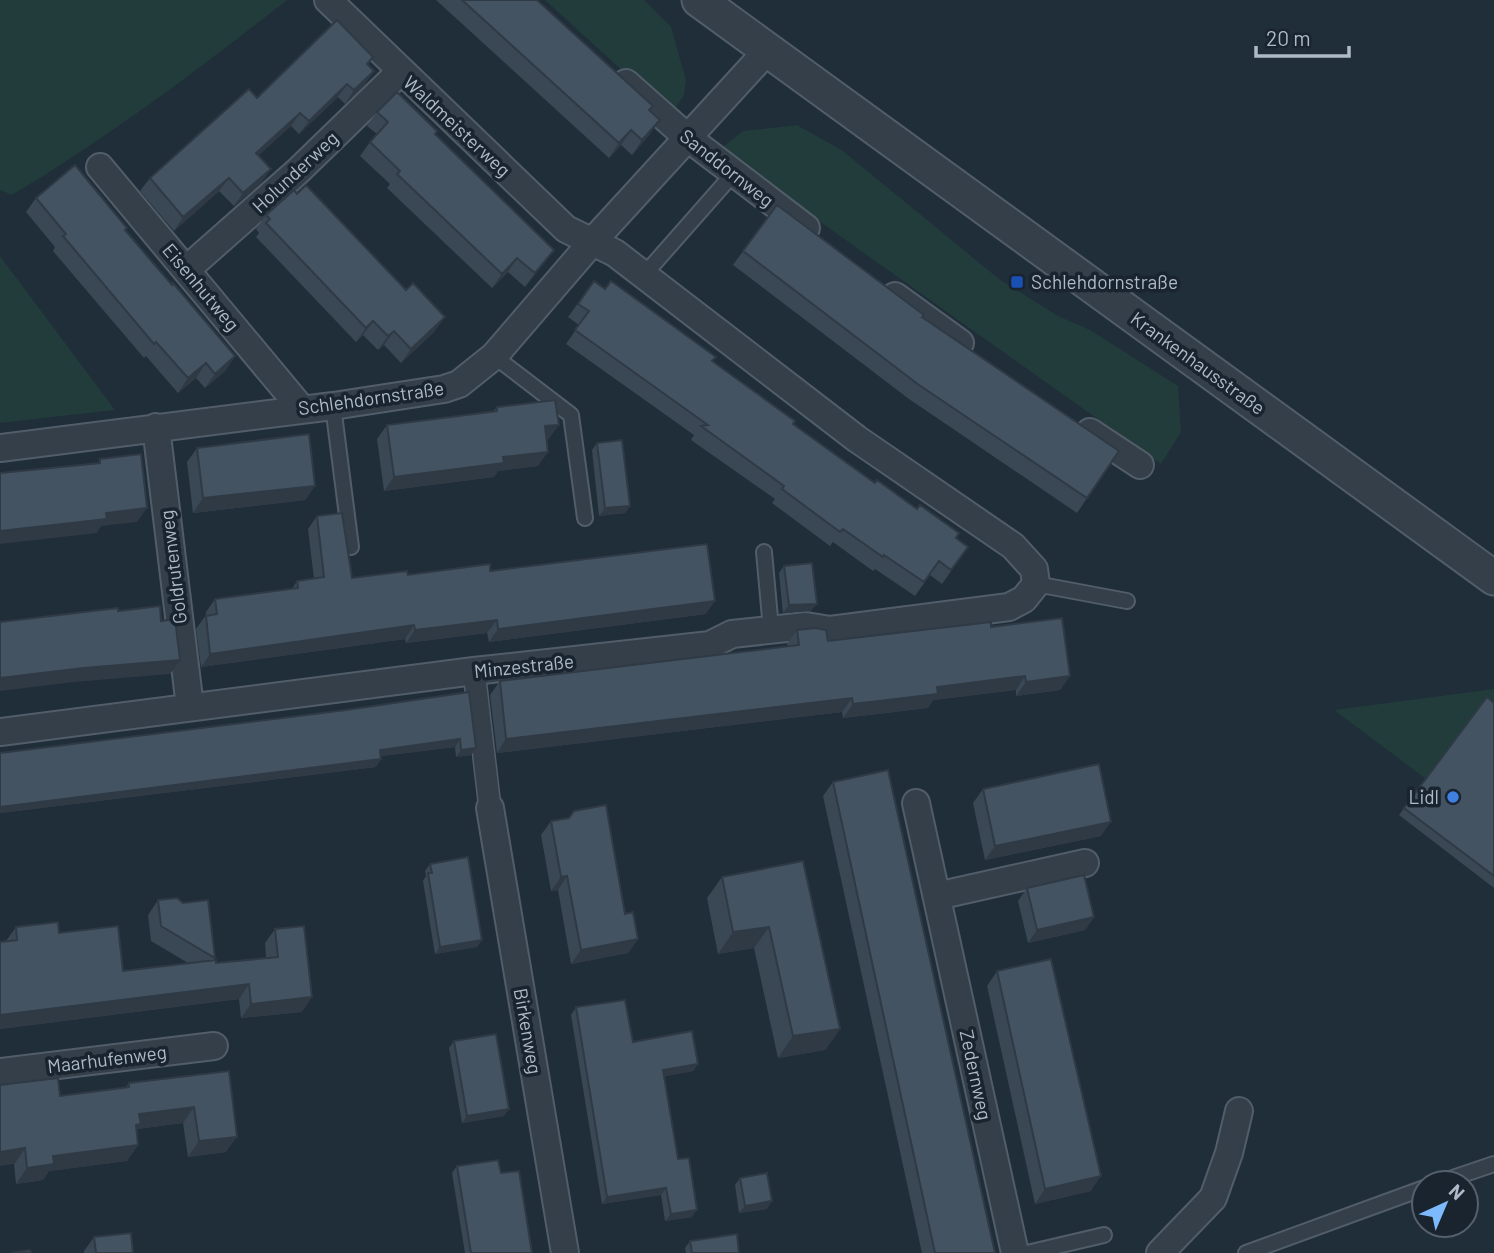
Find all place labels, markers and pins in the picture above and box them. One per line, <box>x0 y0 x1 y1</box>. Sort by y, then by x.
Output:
place label: Schlehdornstraße <box>1031 270 1178 293</box>
marker: Schlehdornstraße <box>1009 274 1025 290</box>
place label: Lidl <box>1409 785 1439 808</box>
marker: Lidl <box>1445 789 1461 805</box>

